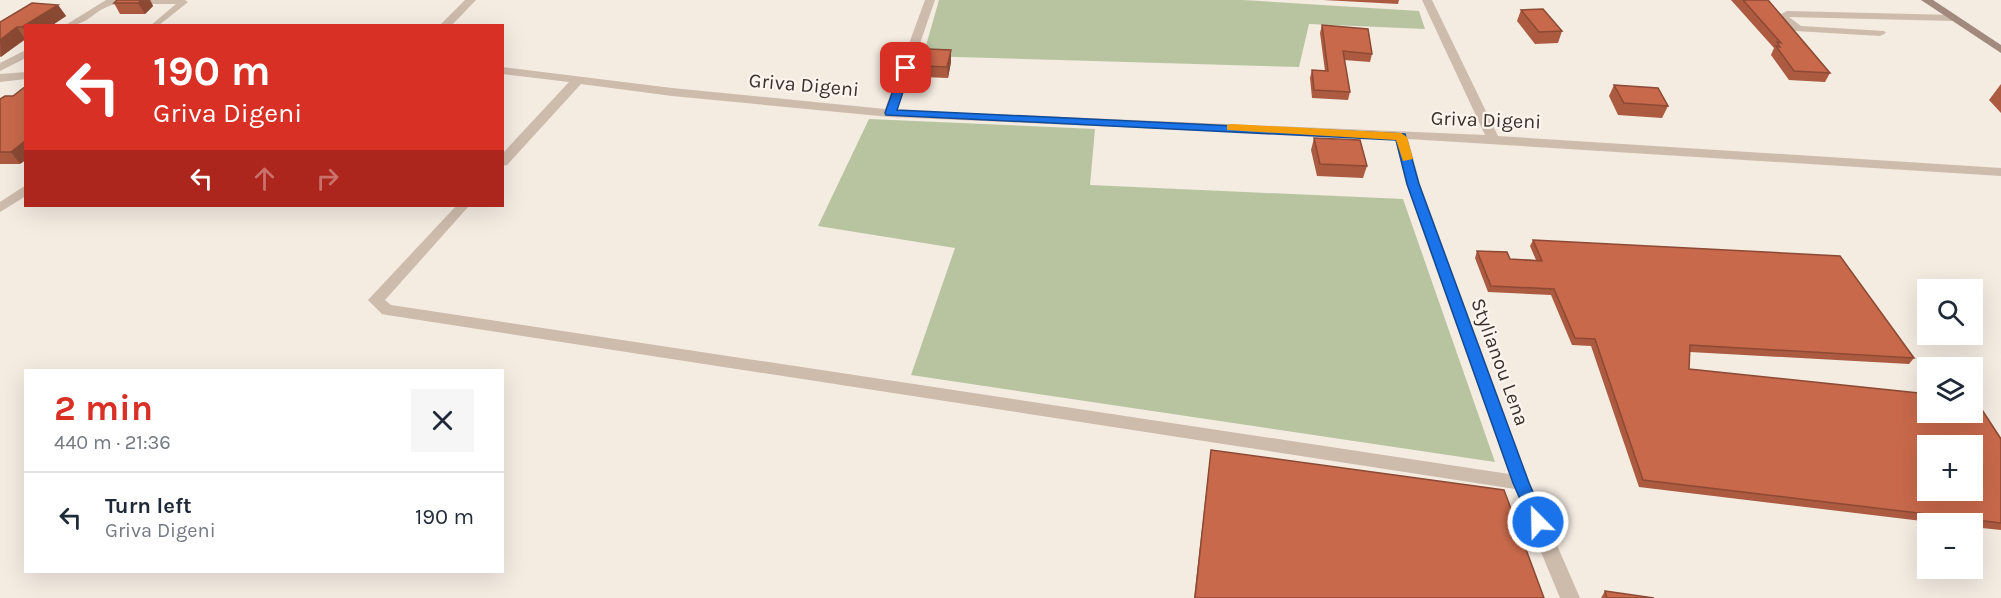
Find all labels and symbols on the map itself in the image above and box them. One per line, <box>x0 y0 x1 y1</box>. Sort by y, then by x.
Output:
pin <box>880 42 931 93</box>
street label: Griva Digeni <box>748 69 860 101</box>
street label: Griva Digeni <box>1430 107 1542 133</box>
street label: Stylianou Lena <box>1466 295 1534 429</box>
position arrow <box>1506 490 1570 554</box>

